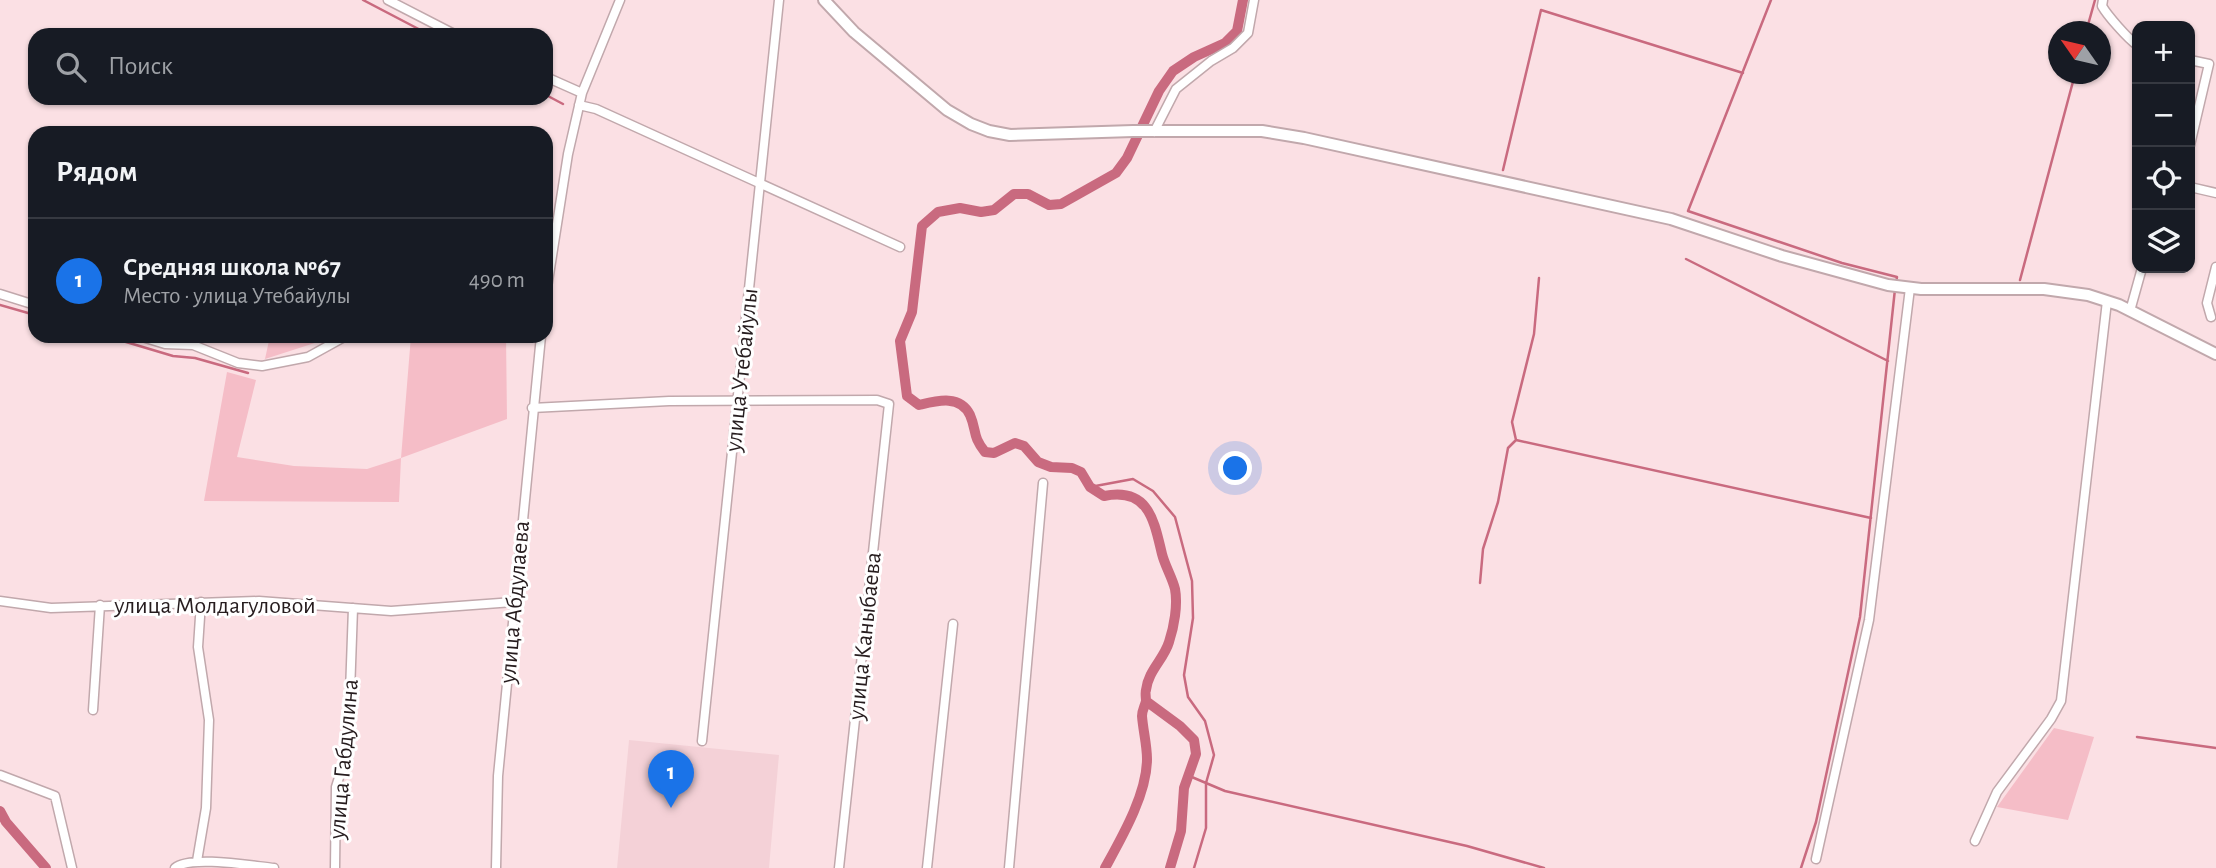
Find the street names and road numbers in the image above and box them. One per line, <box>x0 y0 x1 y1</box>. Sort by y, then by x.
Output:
street label: улица Утебайулы <box>721 287 763 454</box>
street label: улица Абдулаева <box>496 520 534 686</box>
street label: улица Каныбаева <box>844 551 886 722</box>
street label: улица Молдагуловой <box>113 594 316 618</box>
street label: улица Габдулина <box>325 678 363 841</box>

